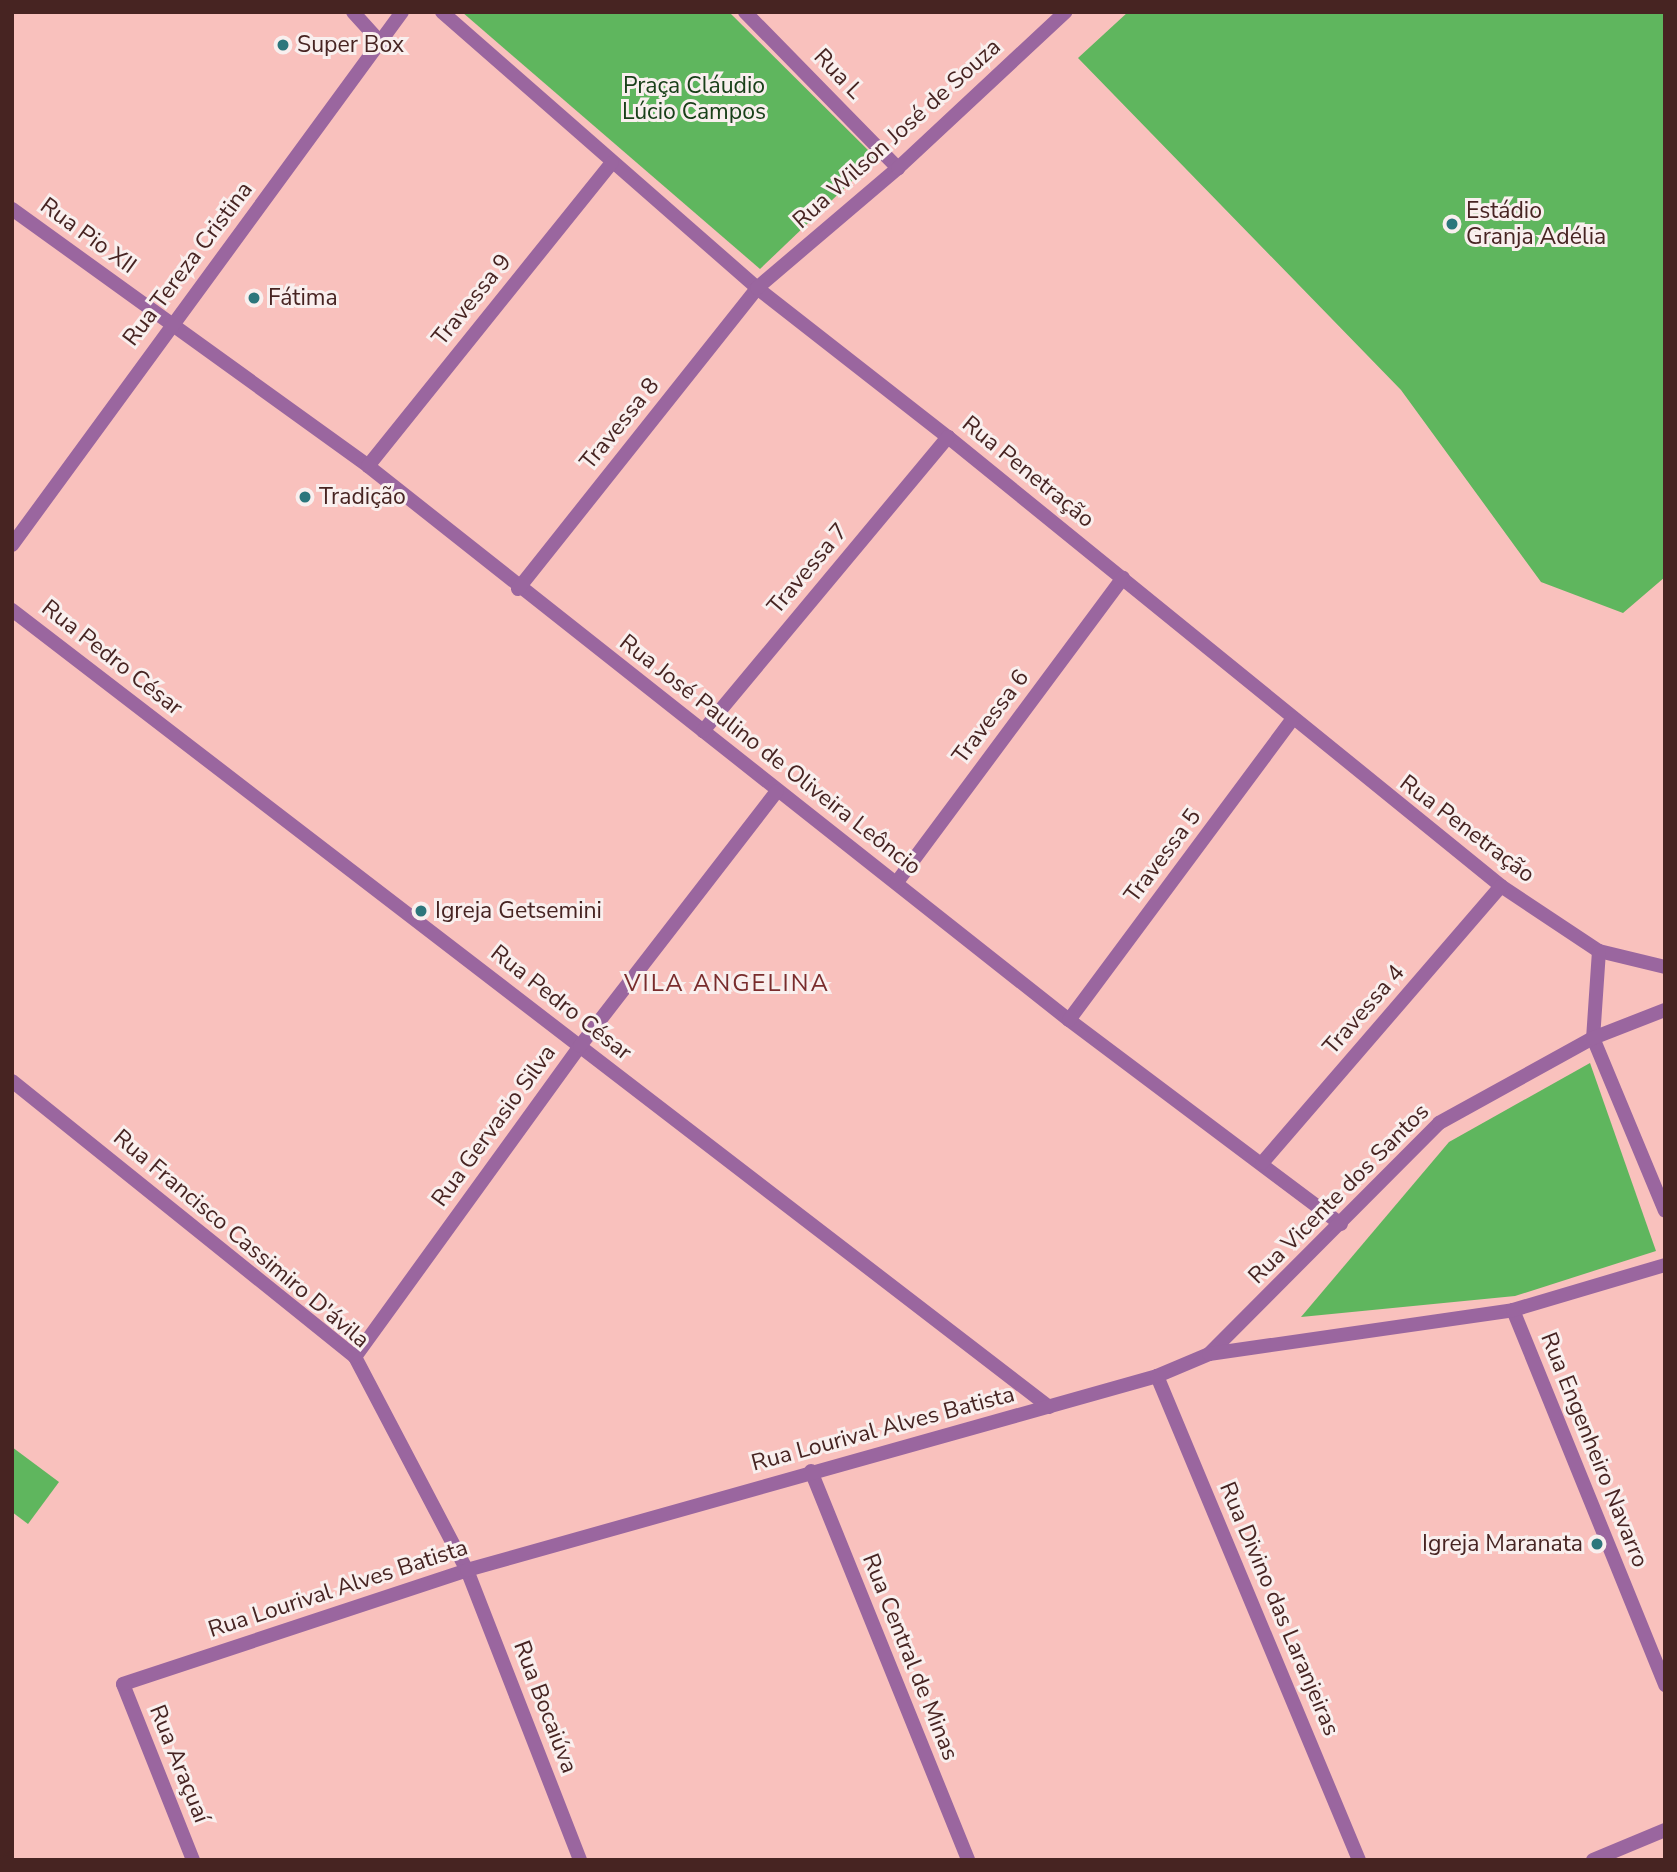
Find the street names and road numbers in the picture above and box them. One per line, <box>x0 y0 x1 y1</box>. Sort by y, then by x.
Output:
street label: Rua Wilson José de Souza <box>787 33 1007 235</box>
street label: Rua L <box>808 43 868 105</box>
street label: Rua Tereza Cristina <box>117 177 259 351</box>
street label: Rua Pio XII <box>35 192 141 280</box>
street label: Travessa 9 <box>427 248 517 352</box>
street label: Travessa 8 <box>575 372 665 476</box>
street label: Rua Penetração <box>956 410 1100 534</box>
street label: Travessa 7 <box>762 518 854 620</box>
street label: Rua Pedro César <box>36 594 188 722</box>
street label: Rua José Paulino de Oliveira Leôncio <box>614 629 926 881</box>
street label: Travessa 6 <box>947 665 1035 769</box>
street label: Rua Penetração <box>1394 769 1540 889</box>
street label: Travessa 5 <box>1119 804 1207 908</box>
street label: Rua Pedro César <box>485 939 637 1067</box>
street label: Travessa 4 <box>1317 959 1411 1061</box>
street label: Rua Gervasio Silva <box>426 1040 562 1212</box>
street label: Rua Vicente dos Santos <box>1243 1098 1435 1290</box>
street label: Rua Francisco Cassimiro D'ávila <box>108 1124 374 1354</box>
street label: Rua Engenheiro Navarro <box>1534 1328 1654 1572</box>
street label: Rua Lourival Alves Batista <box>749 1381 1017 1477</box>
street label: Rua Divino das Laranjeiras <box>1213 1478 1345 1740</box>
street label: Rua Lourival Alves Batista <box>205 1534 471 1644</box>
street label: Rua Central de Minas <box>856 1550 964 1764</box>
street label: Rua Bocaiúva <box>507 1637 583 1777</box>
street label: Rua Araçuaí <box>143 1701 215 1827</box>

